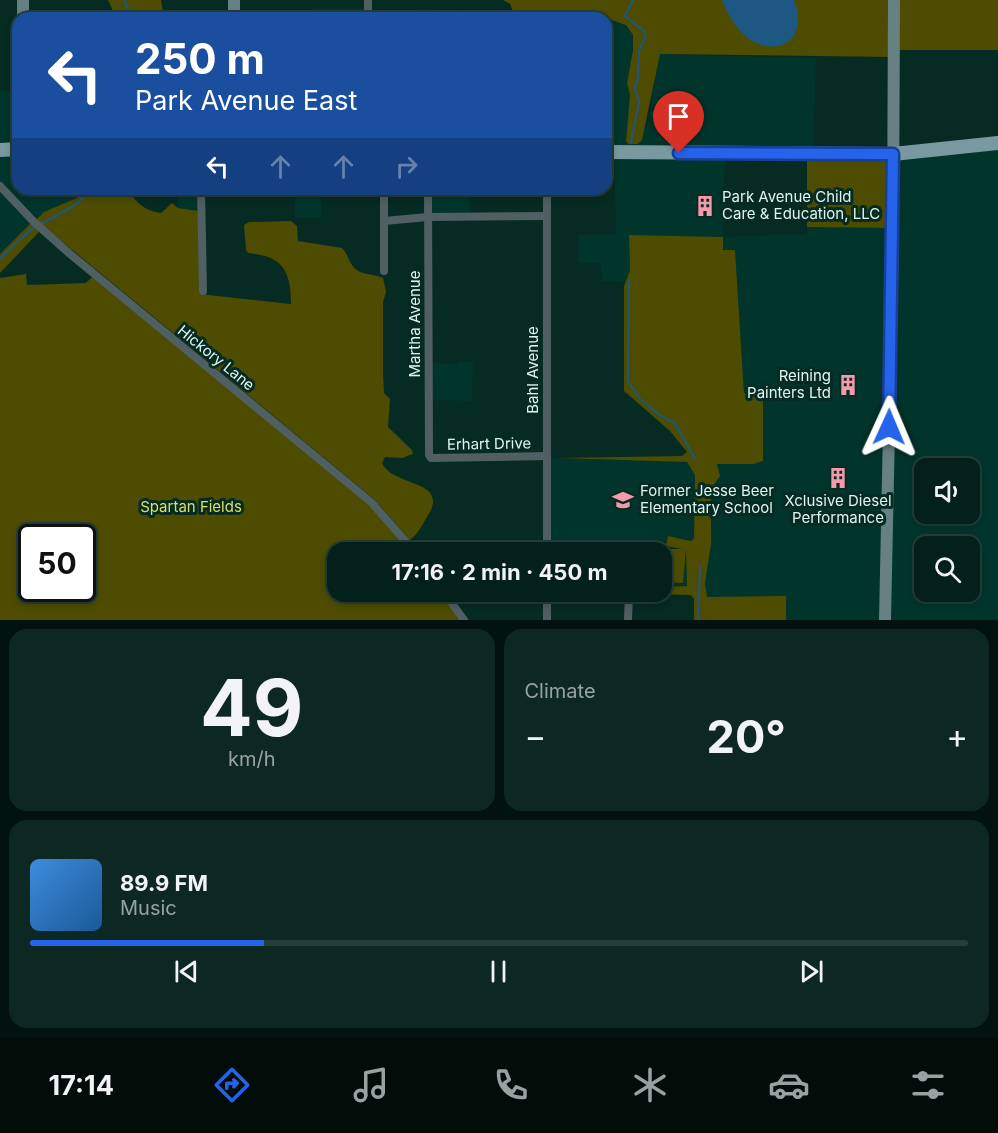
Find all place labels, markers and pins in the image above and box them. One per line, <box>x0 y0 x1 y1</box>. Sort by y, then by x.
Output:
pin <box>653 91 704 153</box>
place label: Park Avenue Child Care & Education, LLC <box>722 187 880 223</box>
building icon: Park Avenue Child Care & Education, LLC <box>693 194 717 218</box>
place label: Reining Painters Ltd <box>747 366 831 402</box>
building icon: Reining Painters Ltd <box>836 373 860 397</box>
building icon: Xclusive Diesel Performance <box>826 466 850 490</box>
place label: Former Jesse Beer Elementary School <box>640 481 774 517</box>
school or university icon: Former Jesse Beer Elementary School <box>611 488 635 512</box>
place label: Xclusive Diesel Performance <box>784 491 892 527</box>

